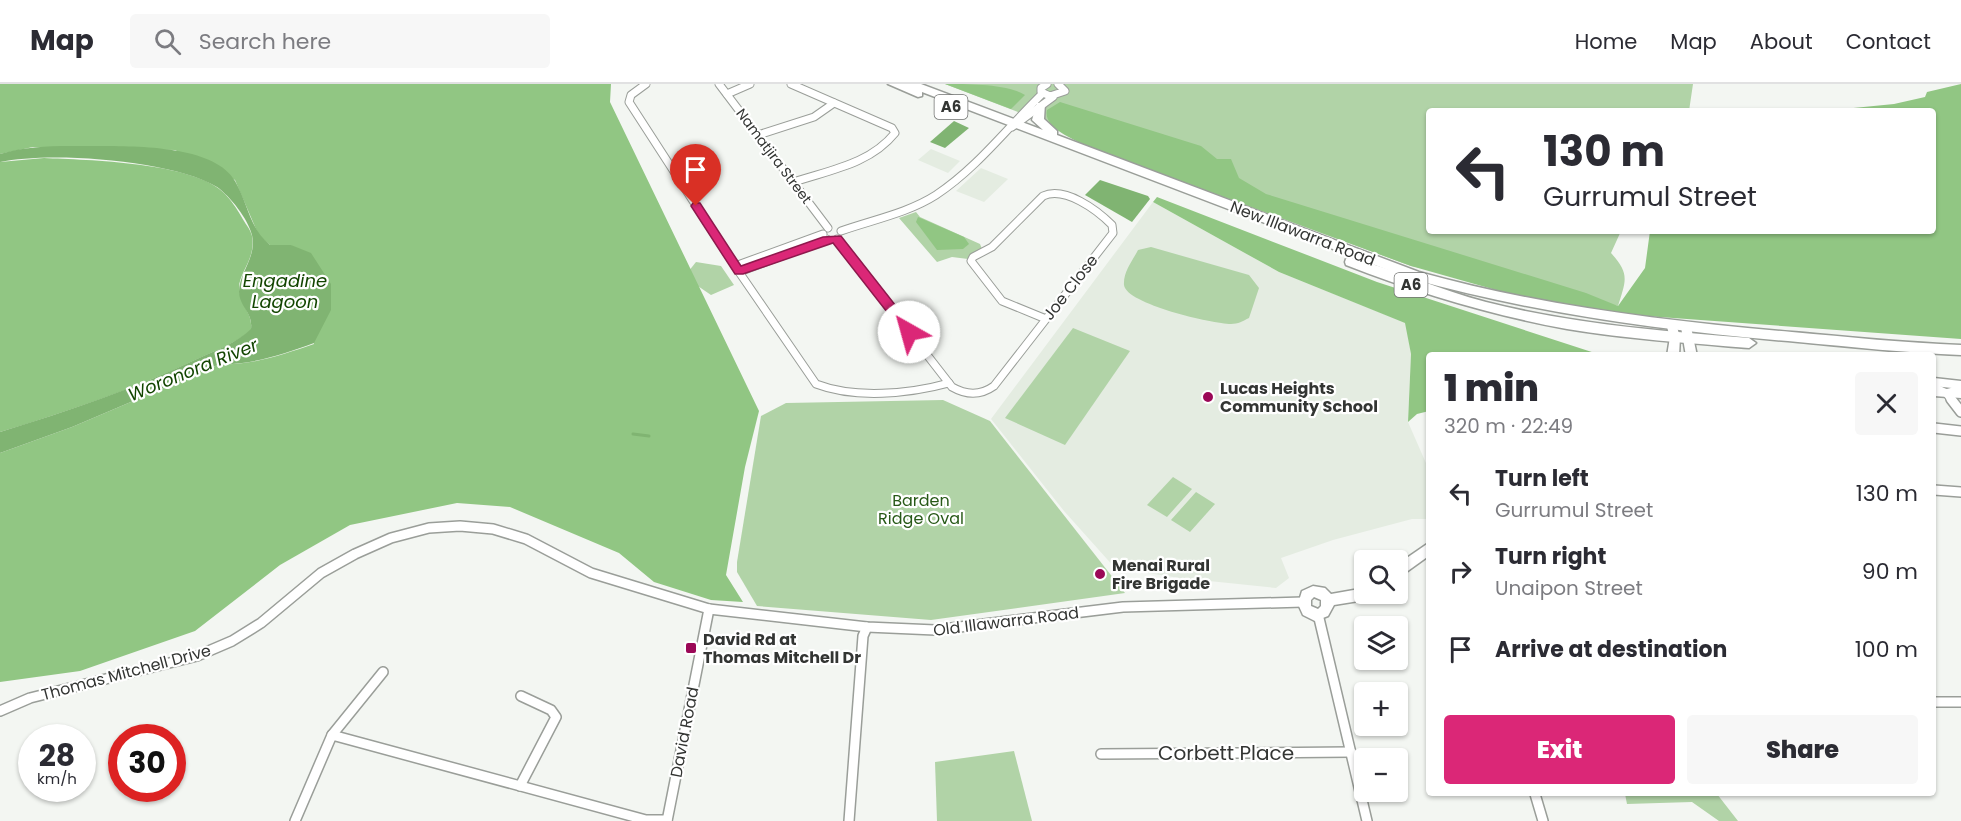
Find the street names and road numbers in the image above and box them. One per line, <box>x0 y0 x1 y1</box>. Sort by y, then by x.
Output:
road number: A6 <box>934 95 968 119</box>
street label: Namatjira Street <box>732 104 816 208</box>
street label: New Illawarra Road <box>1227 195 1379 272</box>
street label: Joe Close <box>1037 250 1103 325</box>
road number: A6 <box>1394 273 1428 297</box>
street label: Old Illawarra Road <box>932 601 1080 642</box>
street label: Thomas Mitchell Drive <box>39 639 214 706</box>
street label: David Road <box>664 685 705 779</box>
street label: Corbett Place <box>1158 739 1294 767</box>

